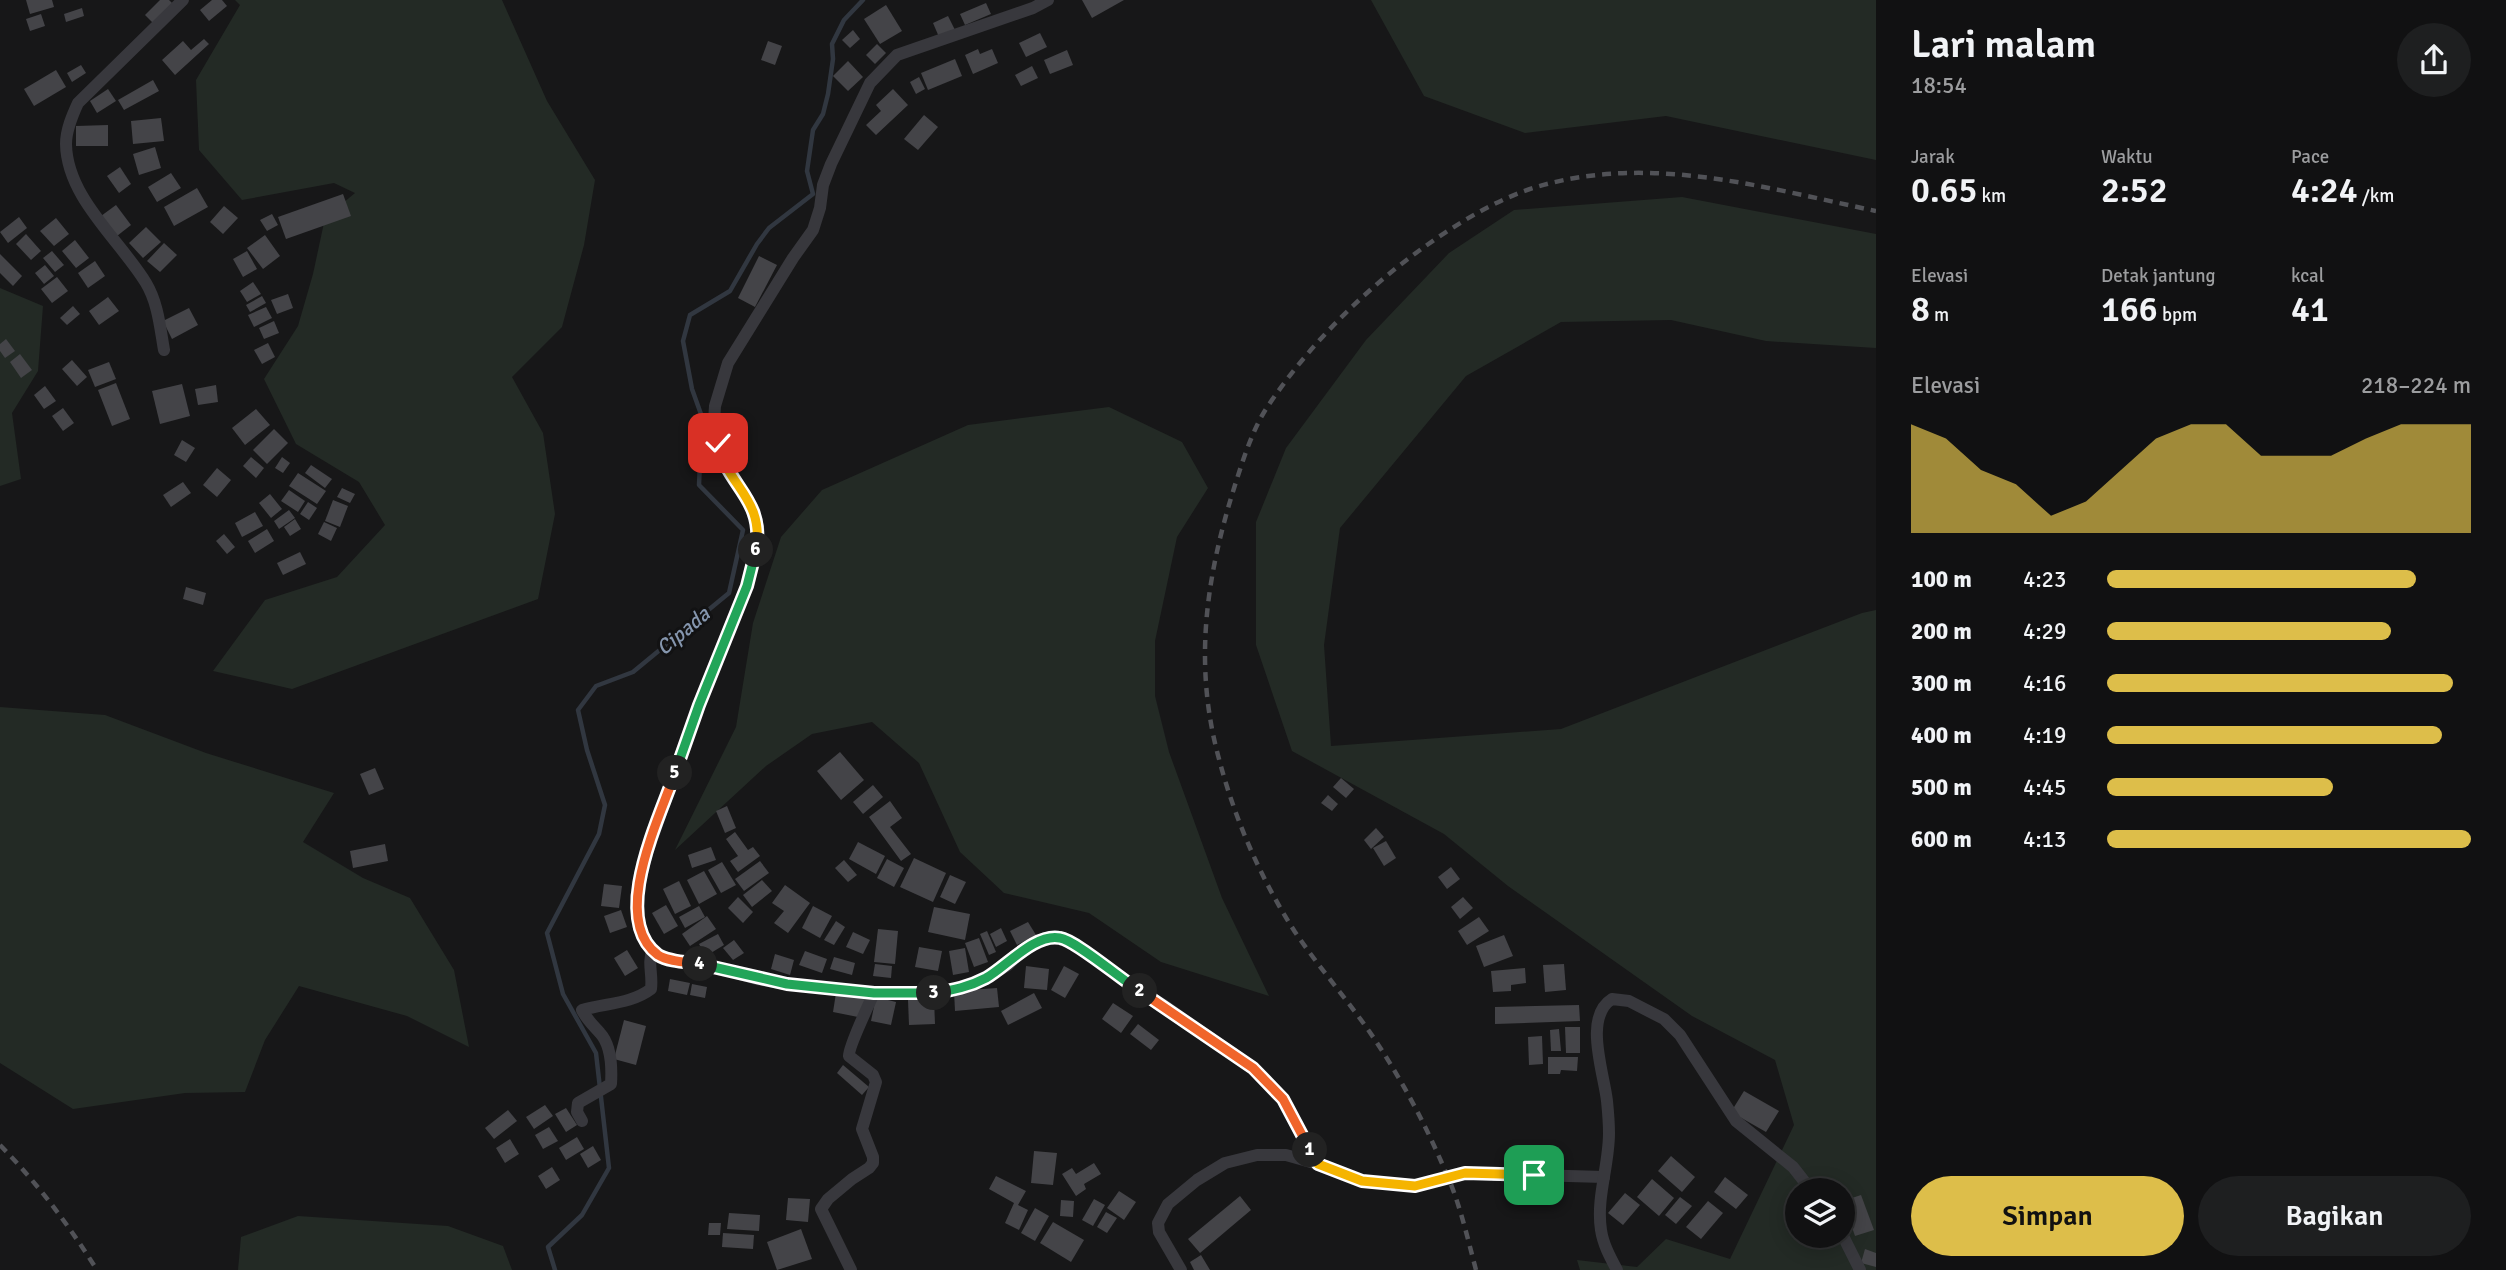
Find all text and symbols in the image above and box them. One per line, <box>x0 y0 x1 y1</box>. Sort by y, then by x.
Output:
text: Lari malam <box>1911 21 2096 68</box>
button: share <box>2397 23 2471 97</box>
text: 18:54 <box>1911 71 1967 100</box>
text: Jarak <box>1911 145 1955 169</box>
text: Waktu <box>2101 145 2153 169</box>
text: Pace <box>2291 145 2329 169</box>
text: 0.65 <box>1911 169 1977 212</box>
text: 2:52 <box>2101 169 2168 212</box>
text: 4:24 <box>2291 169 2358 212</box>
text: km <box>1977 184 2006 208</box>
text: /km <box>2358 184 2394 208</box>
text: Elevasi <box>1911 264 1968 288</box>
text: Detak jantung <box>2101 264 2216 288</box>
text: kcal <box>2291 264 2324 288</box>
text: 8 <box>1911 288 1930 331</box>
text: 166 <box>2101 288 2158 331</box>
text: 41 <box>2291 288 2329 331</box>
text: m <box>1930 303 1949 327</box>
text: bpm <box>2158 303 2197 327</box>
text: Elevasi <box>1911 371 1980 400</box>
text: 218–224 m <box>2361 371 2471 400</box>
pin <box>688 413 748 473</box>
icon: check <box>699 424 737 462</box>
pin: 6 <box>738 532 774 568</box>
text: 6 <box>750 537 761 561</box>
text: 100 m <box>1911 565 1972 594</box>
text: 4:23 <box>2023 565 2066 594</box>
water label: Cipada <box>651 600 716 661</box>
text: 200 m <box>1911 617 1972 646</box>
text: 4:29 <box>2023 617 2066 646</box>
text: 300 m <box>1911 669 1972 698</box>
text: 4:16 <box>2023 669 2066 698</box>
text: 400 m <box>1911 721 1972 750</box>
text: 4:19 <box>2023 721 2066 750</box>
pin: 5 <box>658 756 692 790</box>
text: 5 <box>669 760 680 784</box>
text: 500 m <box>1911 773 1972 802</box>
text: 4:45 <box>2023 773 2066 802</box>
text: 600 m <box>1911 825 1972 854</box>
text: 4:13 <box>2023 825 2066 854</box>
pin: 4 <box>682 946 718 982</box>
text: 4 <box>694 951 705 975</box>
pin: 2 <box>1122 974 1158 1009</box>
pin: 3 <box>916 976 951 1010</box>
text: 2 <box>1134 978 1145 1002</box>
text: 3 <box>928 980 939 1004</box>
pin: 1 <box>1292 1132 1328 1168</box>
text: 1 <box>1304 1137 1315 1161</box>
pin <box>1504 1145 1564 1205</box>
icon: arrive <box>1515 1156 1553 1194</box>
button: Simpan <box>1911 1176 2184 1256</box>
button: Bagikan <box>2198 1176 2471 1256</box>
map controls <box>1785 1178 1855 1248</box>
button: layers <box>1785 1178 1855 1248</box>

